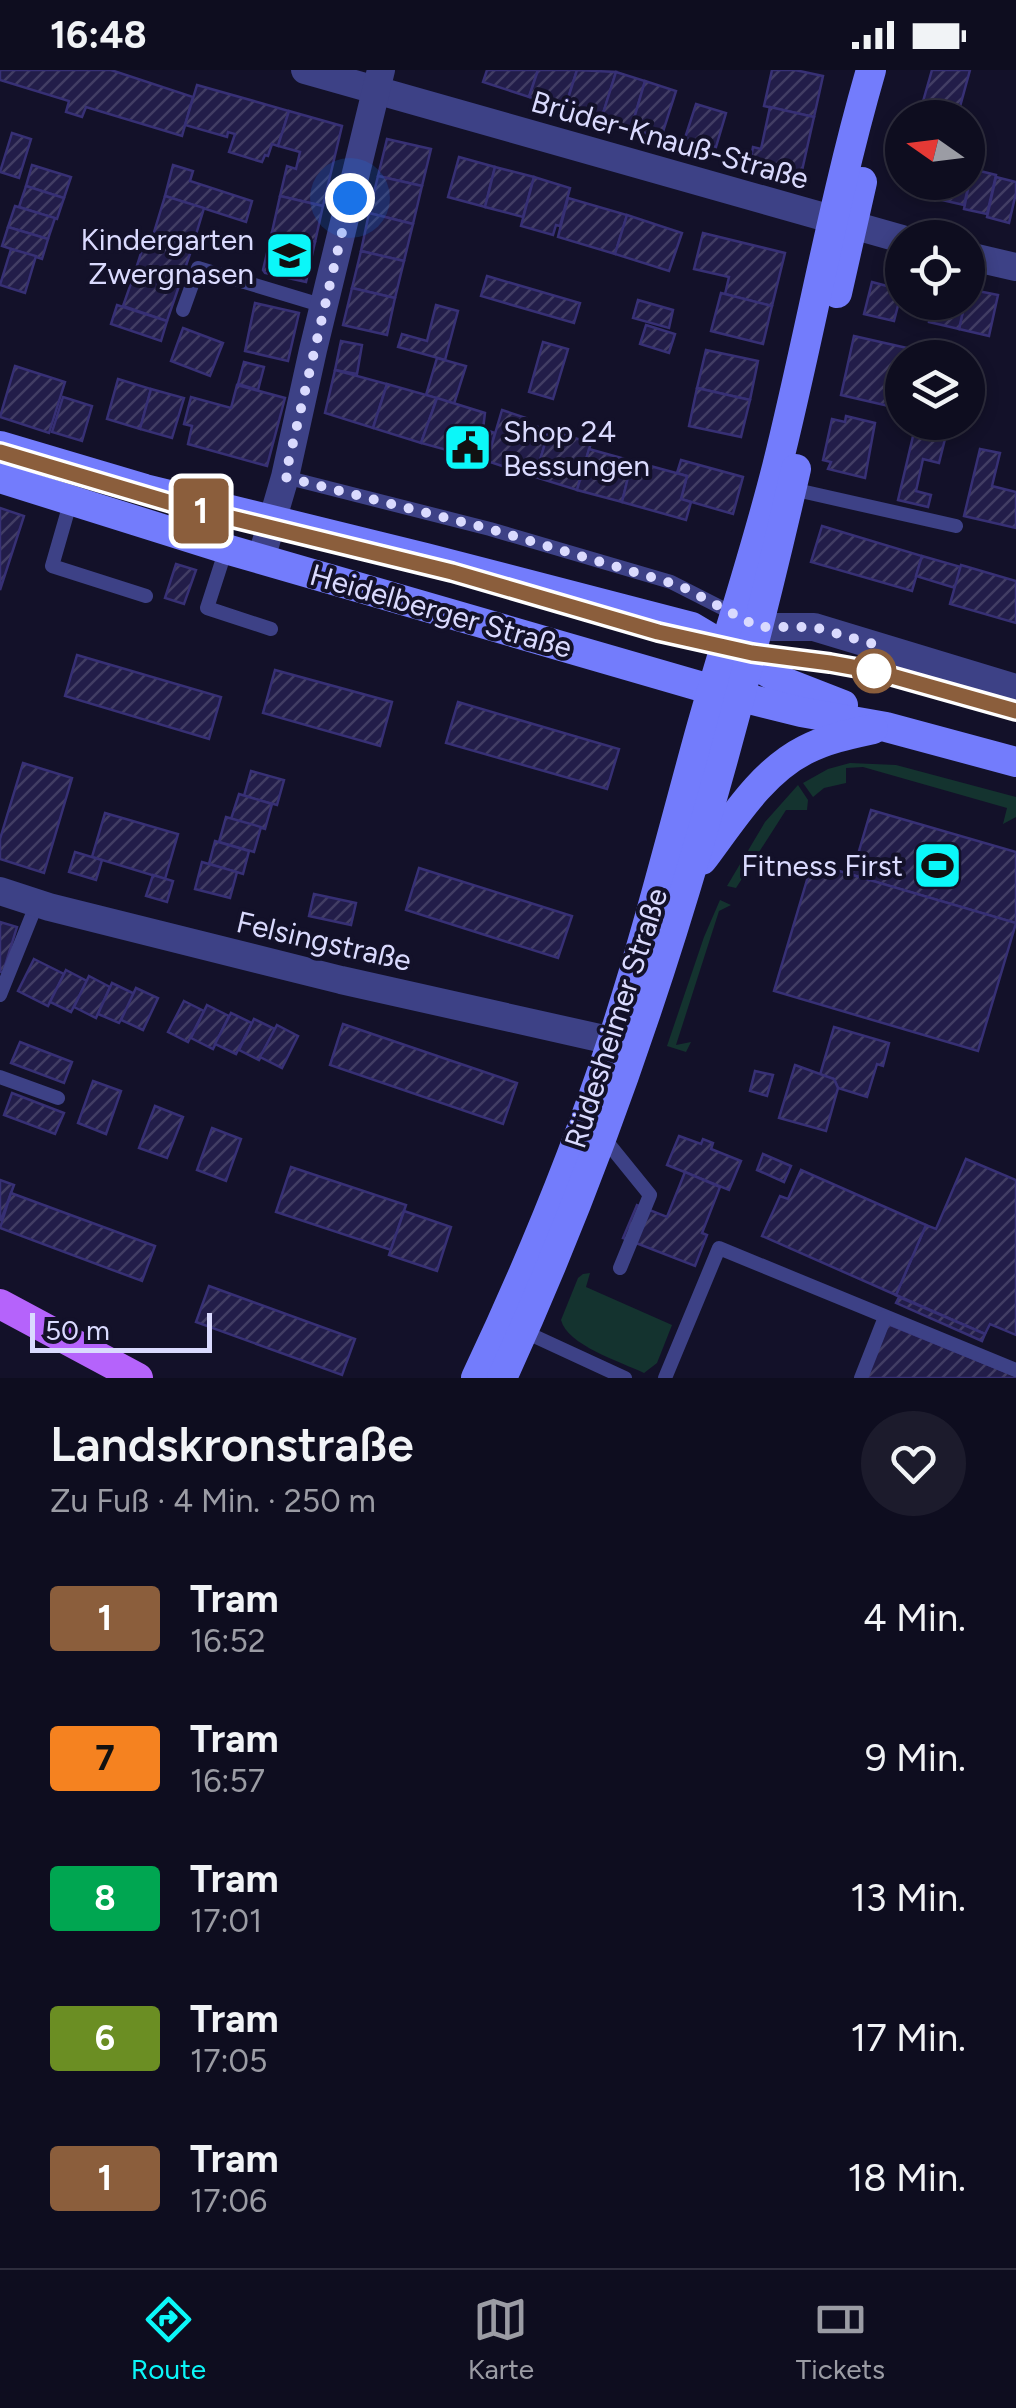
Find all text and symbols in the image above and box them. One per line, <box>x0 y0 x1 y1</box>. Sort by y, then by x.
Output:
text: 16:48 <box>50 12 147 58</box>
street label: Brüder-Knauß-Straße <box>527 83 813 197</box>
north arrow <box>885 100 985 200</box>
map controls <box>885 100 985 440</box>
your location <box>325 173 375 223</box>
button: locate <box>885 220 985 320</box>
place label: Kindergarten Zwergnasen <box>80 221 254 292</box>
school or university icon: Kindergarten Zwergnasen <box>263 230 315 282</box>
button: layers <box>885 340 985 440</box>
place label: Shop 24 Bessungen <box>503 413 650 484</box>
public building icon: Shop 24 Bessungen <box>442 422 494 474</box>
line badge: 1 <box>168 478 234 544</box>
text: 1 <box>194 490 208 532</box>
street label: Heidelberger Straße <box>306 556 576 666</box>
unlabelled marker <box>853 650 895 692</box>
sports icon: Fitness First <box>912 839 964 891</box>
place label: Fitness First <box>741 847 903 884</box>
street label: Rüdesheimer Straße <box>556 883 676 1153</box>
street label: Felsingstraße <box>233 903 415 979</box>
scale bar <box>30 1308 212 1352</box>
text: 50 m <box>45 1313 110 1347</box>
button: heart <box>861 1411 966 1516</box>
text: Landskronstraße <box>50 1415 414 1473</box>
text: Zu Fuß · 4 Min. · 250 m <box>50 1482 376 1520</box>
text: Tram <box>190 1576 279 1622</box>
text: 4 Min. <box>863 1595 966 1641</box>
text: 1 <box>98 1597 112 1639</box>
text: 16:52 <box>190 1622 266 1660</box>
text: Tram <box>190 1716 279 1762</box>
text: 9 Min. <box>865 1735 966 1781</box>
text: 7 <box>95 1737 115 1779</box>
text: 16:57 <box>190 1762 265 1800</box>
text: Tram <box>190 1856 279 1902</box>
text: 13 Min. <box>850 1875 966 1921</box>
text: 8 <box>94 1877 116 1919</box>
text: 17:01 <box>190 1902 262 1940</box>
text: Tram <box>190 1996 279 2042</box>
text: 17 Min. <box>850 2015 966 2061</box>
text: 6 <box>95 2017 115 2059</box>
text: 17:05 <box>190 2042 267 2080</box>
text: Tram <box>190 2136 279 2182</box>
text: 18 Min. <box>848 2155 966 2201</box>
text: 1 <box>98 2157 112 2199</box>
text: 17:06 <box>190 2182 267 2220</box>
tab: Route <box>131 2292 206 2386</box>
tab: Karte <box>468 2292 534 2386</box>
tab: Tickets <box>796 2292 885 2386</box>

